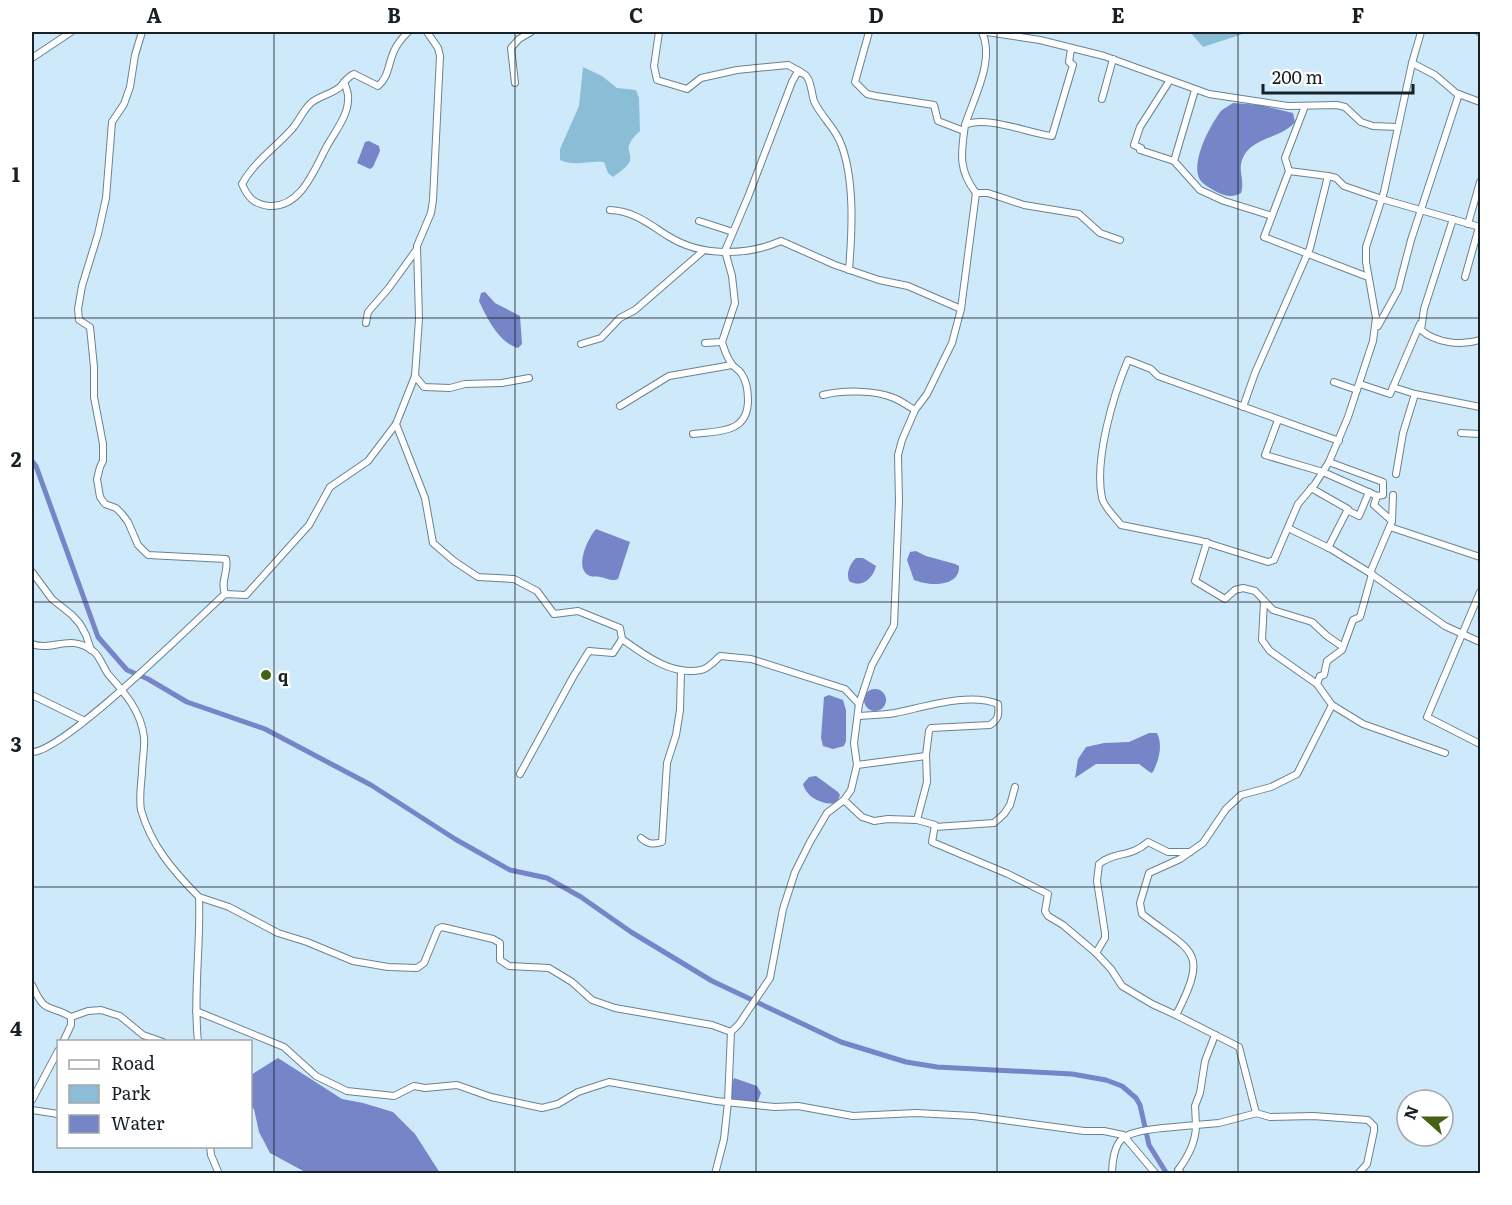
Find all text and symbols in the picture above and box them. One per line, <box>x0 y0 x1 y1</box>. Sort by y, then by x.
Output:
text: A <box>146 0 162 29</box>
text: B <box>387 0 401 29</box>
text: C <box>629 0 643 29</box>
text: D <box>868 0 884 29</box>
text: E <box>1111 0 1125 29</box>
text: F <box>1352 0 1365 29</box>
scale bar <box>1263 57 1413 95</box>
text: 200 m <box>1272 63 1323 90</box>
text: 1 <box>12 158 20 188</box>
text: 2 <box>11 443 22 473</box>
place label: q <box>278 663 289 687</box>
marker: q <box>259 668 273 682</box>
text: 3 <box>10 728 22 758</box>
text: 4 <box>10 1012 22 1042</box>
legend <box>57 1040 252 1148</box>
text: Road <box>111 1049 155 1076</box>
text: Park <box>111 1079 152 1106</box>
north arrow <box>1395 1088 1455 1148</box>
text: N <box>1396 1102 1424 1123</box>
text: Water <box>111 1109 165 1136</box>

